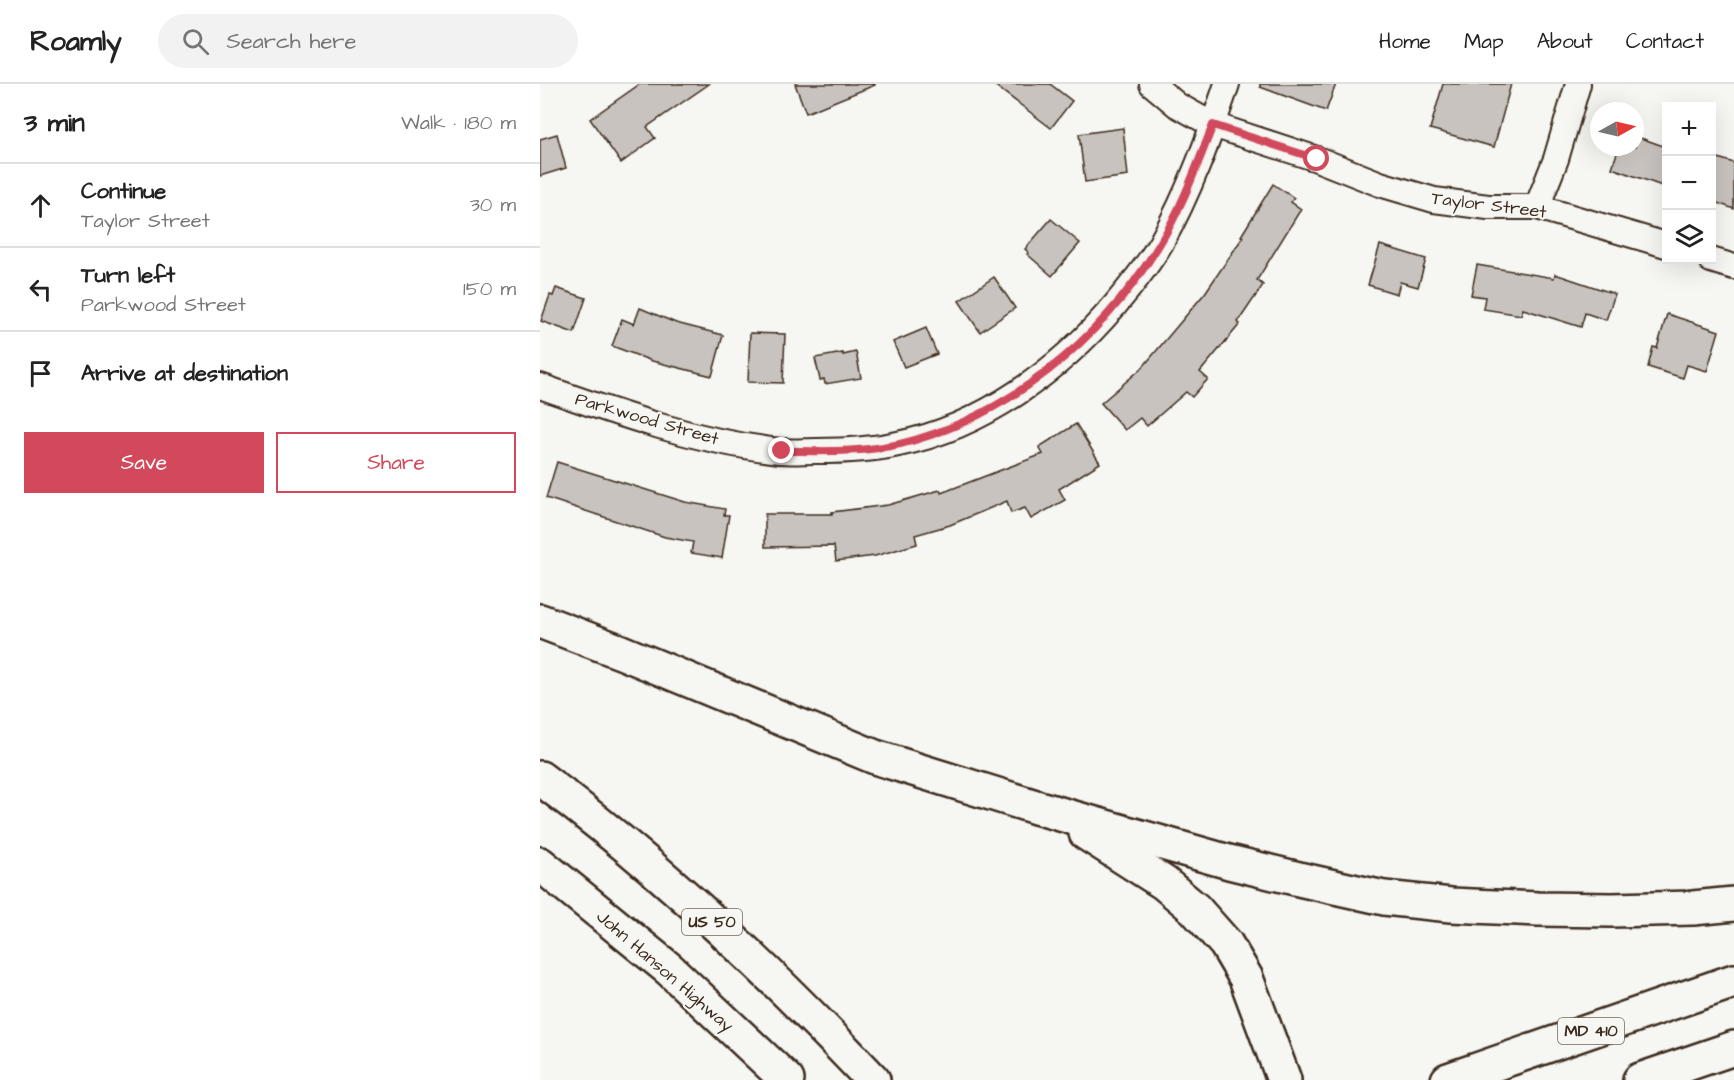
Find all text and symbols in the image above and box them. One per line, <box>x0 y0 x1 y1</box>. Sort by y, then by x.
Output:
search box <box>158 14 578 68</box>
text: Roamly <box>30 22 122 61</box>
icon: search <box>179 25 212 58</box>
text: Search here <box>227 26 356 57</box>
text: Home <box>1379 27 1431 56</box>
text: Map <box>1464 27 1504 56</box>
text: About <box>1537 27 1593 56</box>
text: Contact <box>1626 27 1704 56</box>
north arrow <box>1590 102 1644 156</box>
map controls <box>1662 102 1716 264</box>
button: + <box>1662 102 1716 156</box>
text: 3 min <box>24 105 85 141</box>
text: Walk · 180 m <box>401 109 516 137</box>
route start <box>1303 145 1329 171</box>
button: − <box>1662 156 1716 210</box>
text: Continue <box>81 176 166 207</box>
street label: Taylor Street <box>1430 186 1549 226</box>
icon: ahead <box>24 189 57 222</box>
text: 30 m <box>470 191 516 219</box>
text: Taylor Street <box>81 207 210 235</box>
button: layers <box>1662 210 1716 264</box>
text: Turn left <box>81 260 175 291</box>
icon: left <box>24 273 57 306</box>
text: 150 m <box>463 275 516 303</box>
text: Parkwood Street <box>81 291 246 319</box>
icon: arrive <box>24 357 57 390</box>
text: Arrive at destination <box>81 358 288 389</box>
street label: Parkwood Street <box>572 387 722 452</box>
button: Save <box>24 432 264 493</box>
button: Share <box>276 432 516 493</box>
route end <box>768 437 794 463</box>
street label: John Hanson Highway <box>590 904 739 1039</box>
road number: US 50 <box>682 909 742 935</box>
road number: MD 410 <box>1558 1018 1624 1044</box>

